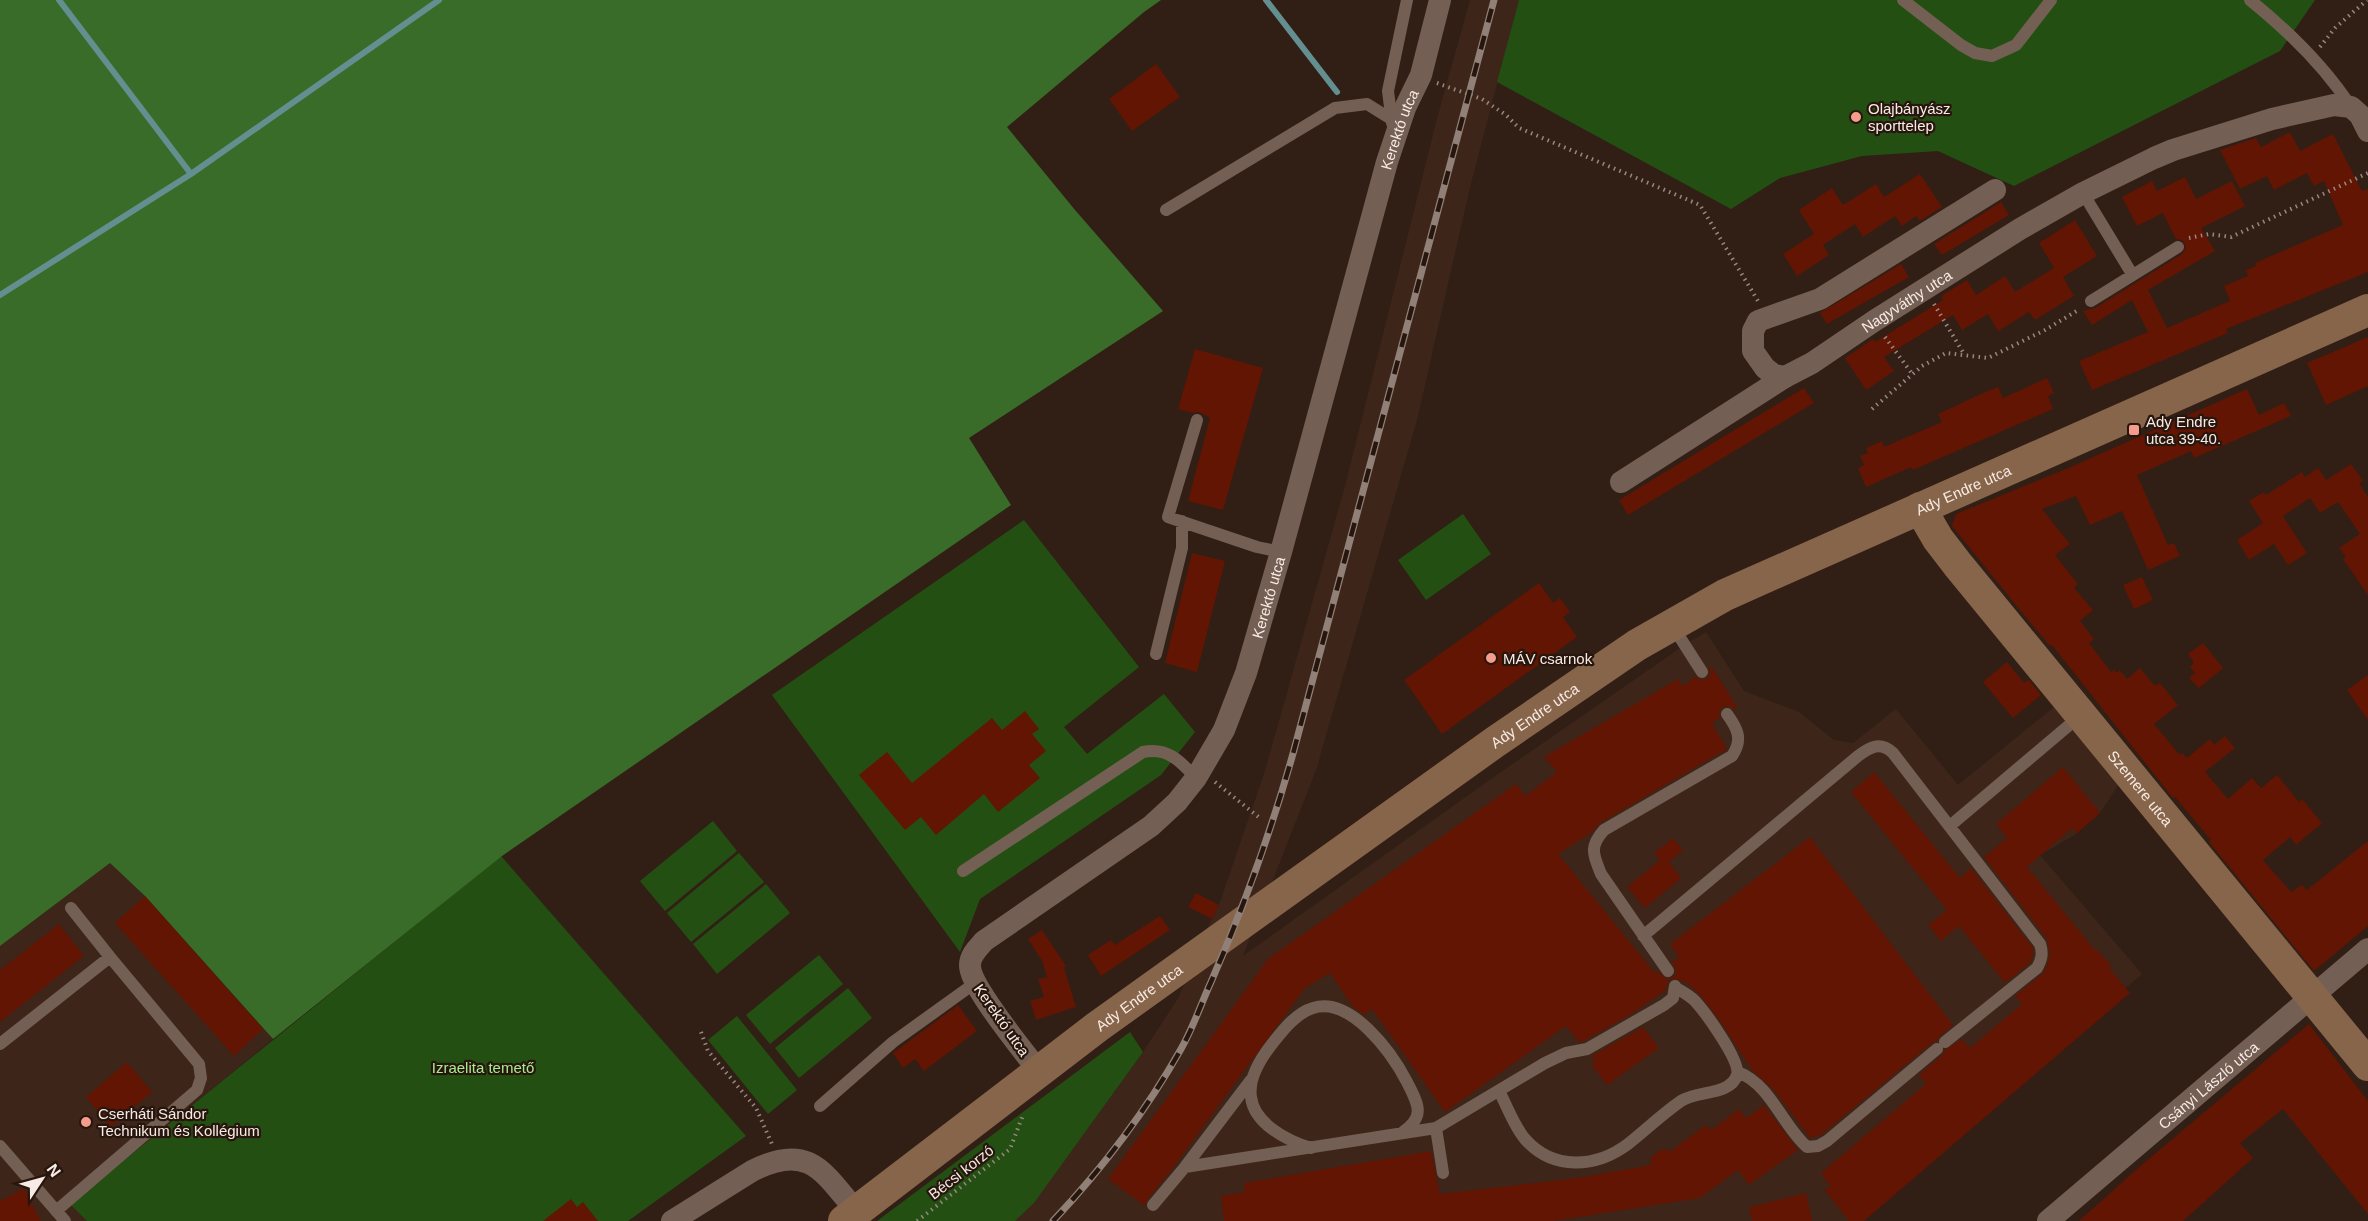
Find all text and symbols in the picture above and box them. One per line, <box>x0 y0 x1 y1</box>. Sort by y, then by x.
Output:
street label: Kerektó utca <box>1377 86 1422 171</box>
place label: Olajbányász sporttelep <box>1868 100 1951 134</box>
marker: Olajbányász sporttelep <box>1849 110 1863 124</box>
street label: Nagyváthy utca <box>1858 266 1955 336</box>
place label: Ady Endre utca 39-40. <box>2146 413 2221 447</box>
marker: Ady Endre utca 39-40. <box>2127 423 2141 437</box>
street label: Ady Endre utca <box>1913 461 2014 518</box>
street label: Kerektó utca <box>1248 554 1288 640</box>
place label: MÁV csarnok <box>1503 650 1593 667</box>
marker: MÁV csarnok <box>1484 651 1498 665</box>
street label: Ady Endre utca <box>1487 679 1582 751</box>
street label: Szemere utca <box>2105 747 2177 830</box>
street label: Ady Endre utca <box>1092 960 1186 1034</box>
street label: Kerektó utca <box>971 981 1033 1060</box>
street label: Csányi László utca <box>2155 1037 2262 1132</box>
park label: Izraelita temető <box>432 1059 534 1076</box>
place label: Cserháti Sándor Technikum és Kollégium <box>98 1105 260 1139</box>
marker: Cserháti Sándor Technikum és Kollégium <box>79 1115 93 1129</box>
street label: Bécsi korzó <box>925 1141 997 1203</box>
north arrow <box>12 1149 72 1209</box>
text: N <box>43 1161 64 1180</box>

